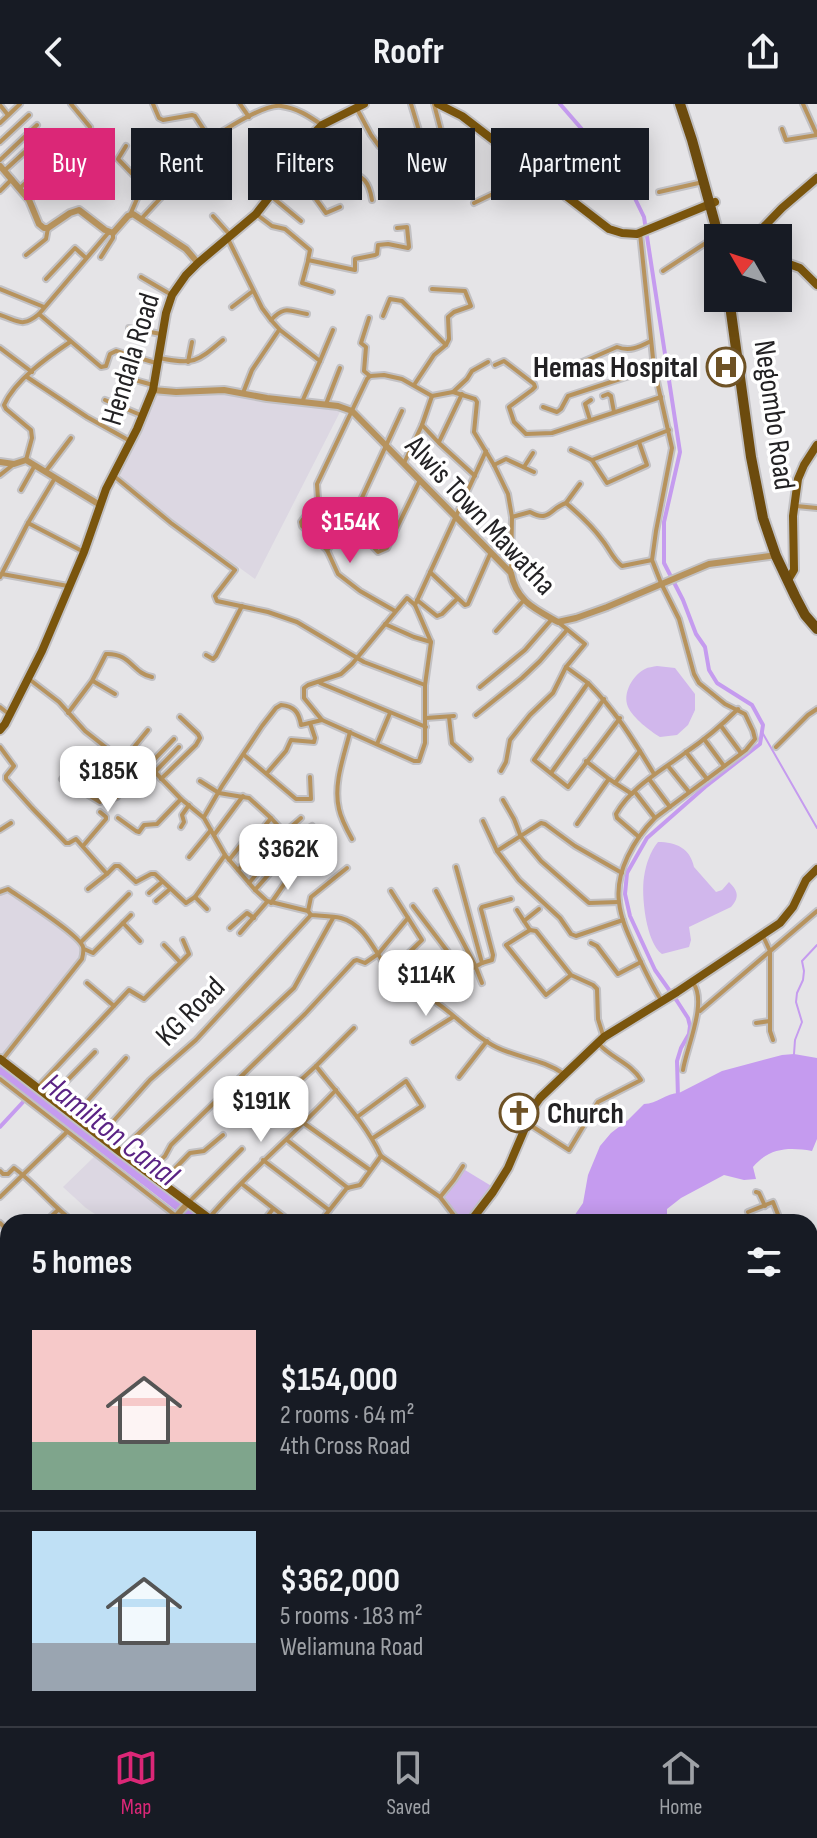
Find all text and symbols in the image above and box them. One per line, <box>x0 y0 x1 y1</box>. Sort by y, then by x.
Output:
icon: back <box>32 30 76 74</box>
icon: share <box>741 30 785 74</box>
text: Roofr <box>373 31 444 74</box>
chip: Buy <box>24 128 115 200</box>
chip: Rent <box>131 128 232 200</box>
chip: Filters <box>248 128 362 200</box>
chip: New <box>378 128 475 200</box>
chip: Apartment <box>491 128 649 200</box>
north arrow <box>704 224 792 312</box>
map controls <box>704 224 792 312</box>
street label: Hendala Road <box>94 289 168 430</box>
street label: Negombo Road <box>746 338 802 492</box>
hospital icon: Hemas Hospital <box>705 346 747 388</box>
place label: Hemas Hospital <box>533 350 698 386</box>
street label: Alwis Town Mawatha <box>397 428 563 603</box>
pin: $154K <box>294 497 406 565</box>
text: $154K <box>320 507 380 538</box>
pin: $185K <box>52 746 164 814</box>
text: $185K <box>78 756 138 787</box>
pin: $362K <box>232 824 344 892</box>
text: $362K <box>257 834 319 865</box>
pin: $114K <box>370 950 482 1018</box>
text: $114K <box>397 960 455 991</box>
street label: KG Road <box>149 970 233 1054</box>
water label: Hamilton Canal <box>34 1065 187 1196</box>
pin: $191K <box>205 1076 317 1144</box>
text: $191K <box>231 1086 291 1117</box>
church icon: Church <box>498 1092 540 1134</box>
place label: Church <box>547 1096 624 1132</box>
icon: filters <box>742 1240 786 1284</box>
text: 5 homes <box>32 1242 132 1283</box>
text: $154,000 <box>280 1359 398 1400</box>
icon: home <box>96 1362 192 1458</box>
text: 2 rooms · 64 m² <box>280 1400 415 1431</box>
text: 4th Cross Road <box>280 1431 410 1462</box>
text: $362,000 <box>280 1560 400 1601</box>
icon: home <box>96 1563 192 1659</box>
text: 5 rooms · 183 m² <box>280 1601 423 1632</box>
text: Weliamuna Road <box>280 1632 423 1663</box>
tab: Map <box>114 1746 158 1821</box>
tab: Saved <box>386 1746 431 1821</box>
tab: Home <box>659 1746 703 1821</box>

